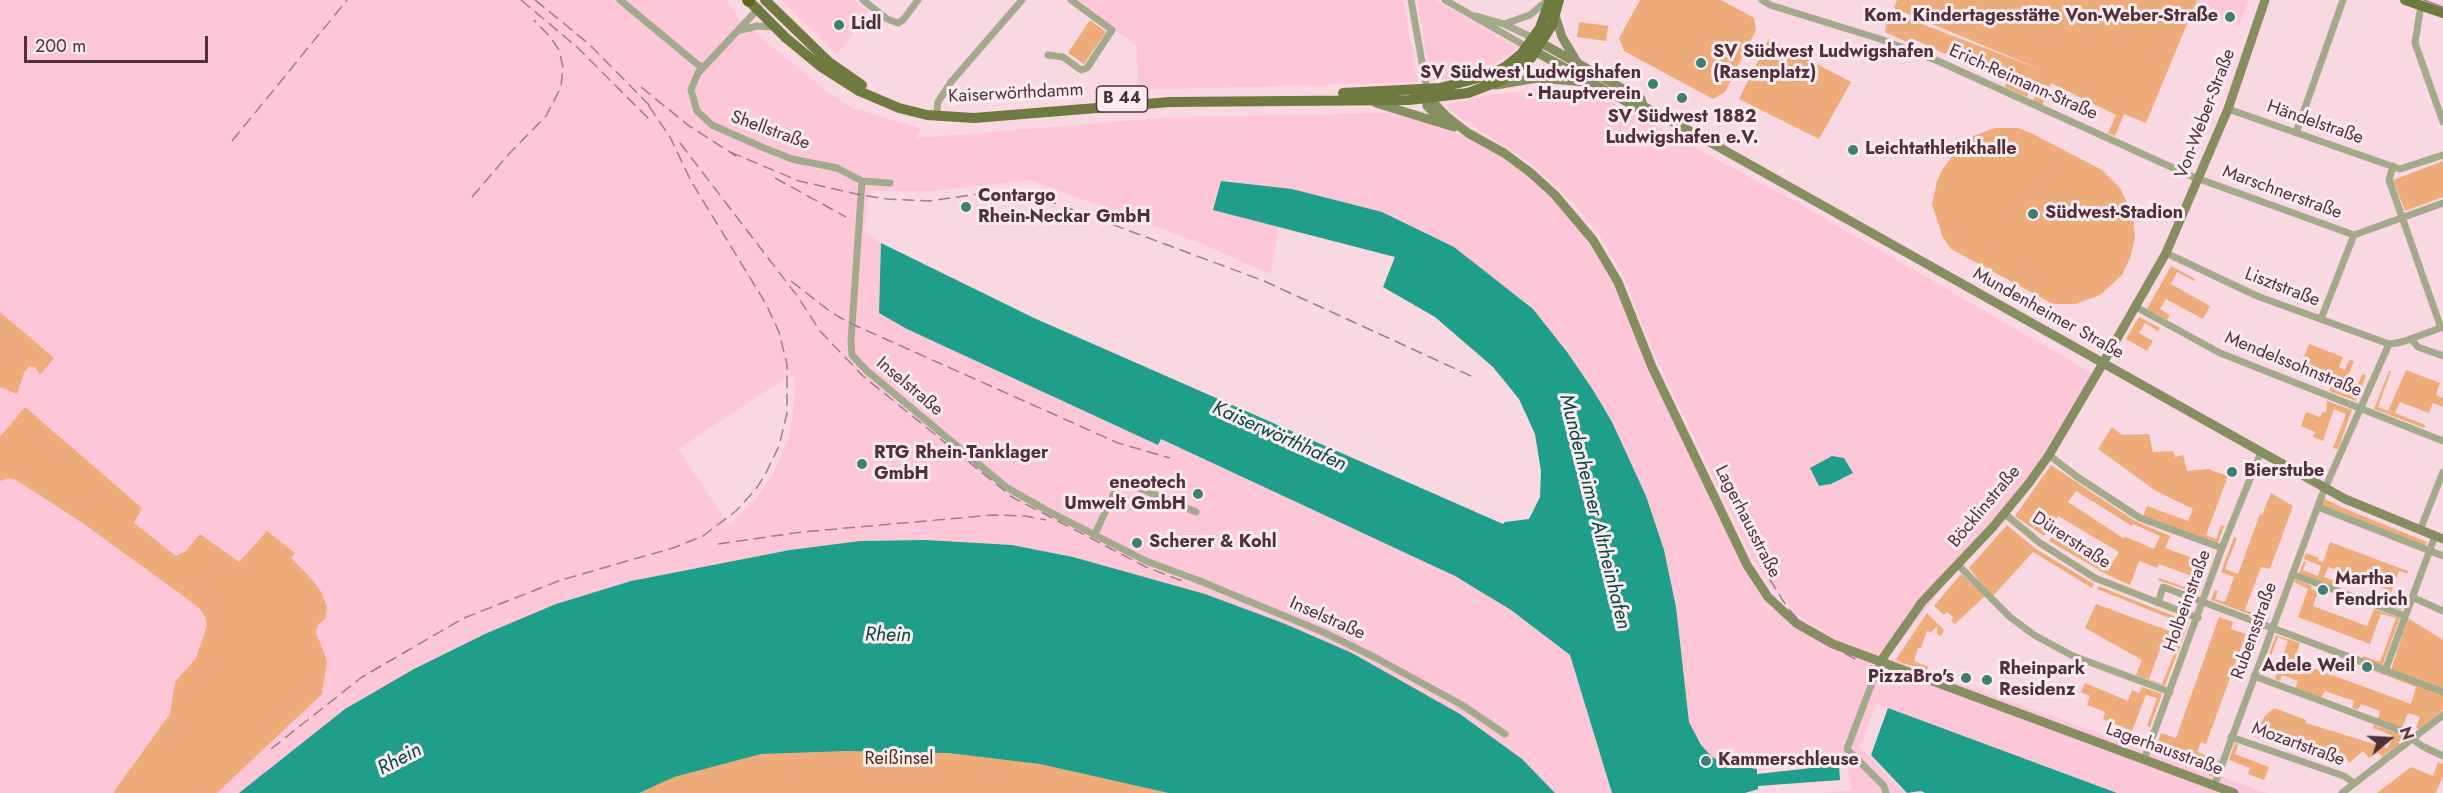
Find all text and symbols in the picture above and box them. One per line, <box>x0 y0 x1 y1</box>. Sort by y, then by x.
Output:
place label: Kom. Kindertagesstätte Von-Weber-Straße <box>1864 6 2218 28</box>
marker: Kom. Kindertagesstätte Von-Weber-Straße <box>2223 10 2237 24</box>
place label: Lidl <box>851 14 881 36</box>
marker: Lidl <box>832 18 846 32</box>
scale bar <box>27 24 212 62</box>
text: 200 m <box>35 33 86 59</box>
street label: Erich-Reimann-Straße <box>1945 41 2101 125</box>
place label: SV Südwest Ludwigshafen (Rasenplatz) <box>1713 42 1934 84</box>
street label: Von-Weber-Straße <box>2171 46 2241 182</box>
marker: SV Südwest Ludwigshafen (Rasenplatz) <box>1694 56 1708 70</box>
place label: SV Südwest Ludwigshafen - Hauptverein <box>1420 63 1641 106</box>
marker: SV Südwest Ludwigshafen - Hauptverein <box>1646 77 1660 91</box>
street label: Kaiserwörthdamm <box>948 80 1084 108</box>
road number: B 44 <box>1096 86 1148 112</box>
marker: SV Südwest 1882 Ludwigshafen e.V. <box>1675 91 1689 105</box>
street label: Händelstraße <box>2264 96 2366 150</box>
street label: Shellstraße <box>727 107 813 155</box>
place label: SV Südwest 1882 Ludwigshafen e.V. <box>1605 107 1759 150</box>
place label: Leichtathletikhalle <box>1865 139 2017 161</box>
marker: Leichtathletikhalle <box>1846 143 1860 157</box>
street label: Marschnerstraße <box>2219 161 2345 225</box>
place label: Contargo Rhein-Neckar GmbH <box>978 186 1151 228</box>
marker: Contargo Rhein-Neckar GmbH <box>959 200 973 214</box>
place label: Südwest-Stadion <box>2045 203 2183 225</box>
marker: Südwest-Stadion <box>2026 207 2040 221</box>
street label: Mundenheimer Straße <box>1969 264 2127 364</box>
street label: Lisztstraße <box>2241 264 2323 312</box>
street label: Mendelssohnstraße <box>2221 328 2365 402</box>
street label: Inselstraße <box>871 353 947 421</box>
water label: Mundenheimer Altrheinhafen <box>1553 392 1635 632</box>
water label: Kaiserwörthhafen <box>1208 397 1350 477</box>
place label: RTG Rhein-Tanklager GmbH <box>874 443 1048 486</box>
marker: RTG Rhein-Tanklager GmbH <box>855 457 869 471</box>
place label: Bierstube <box>2244 461 2324 483</box>
street label: Lagerhausstraße <box>1709 462 1785 582</box>
street label: Böcklinstraße <box>1944 462 2026 552</box>
marker: Bierstube <box>2225 465 2239 479</box>
place label: eneotech Umwelt GmbH <box>1064 473 1186 516</box>
marker: eneotech Umwelt GmbH <box>1191 487 1205 501</box>
street label: Dürerstraße <box>2028 508 2114 574</box>
place label: Scherer & Kohl <box>1149 532 1277 554</box>
marker: Scherer & Kohl <box>1130 536 1144 550</box>
street label: Holbeinstraße <box>2160 547 2216 655</box>
place label: Martha Fendrich <box>2335 569 2408 612</box>
street label: Rubensstraße <box>2227 580 2283 682</box>
marker: Martha Fendrich <box>2316 583 2330 597</box>
street label: Inselstraße <box>1286 593 1368 645</box>
water label: Rhein <box>865 624 911 648</box>
place label: Adele Weil <box>2262 656 2355 678</box>
place label: Rheinpark Residenz <box>1999 659 2085 702</box>
marker: Adele Weil <box>2360 660 2374 674</box>
place label: PizzaBro's <box>1868 667 1954 689</box>
marker: PizzaBro's <box>1959 671 1973 685</box>
marker: Rheinpark Residenz <box>1980 673 1994 687</box>
north arrow <box>2359 709 2419 769</box>
street label: Mozartstraße <box>2249 718 2347 772</box>
street label: Lagerhausstraße <box>2102 719 2226 781</box>
text: N <box>2394 724 2419 743</box>
water label: Rhein <box>374 739 426 781</box>
park label: Reißinsel <box>865 749 933 771</box>
place label: Kammerschleuse <box>1718 750 1859 772</box>
marker: Kammerschleuse <box>1699 754 1713 768</box>

